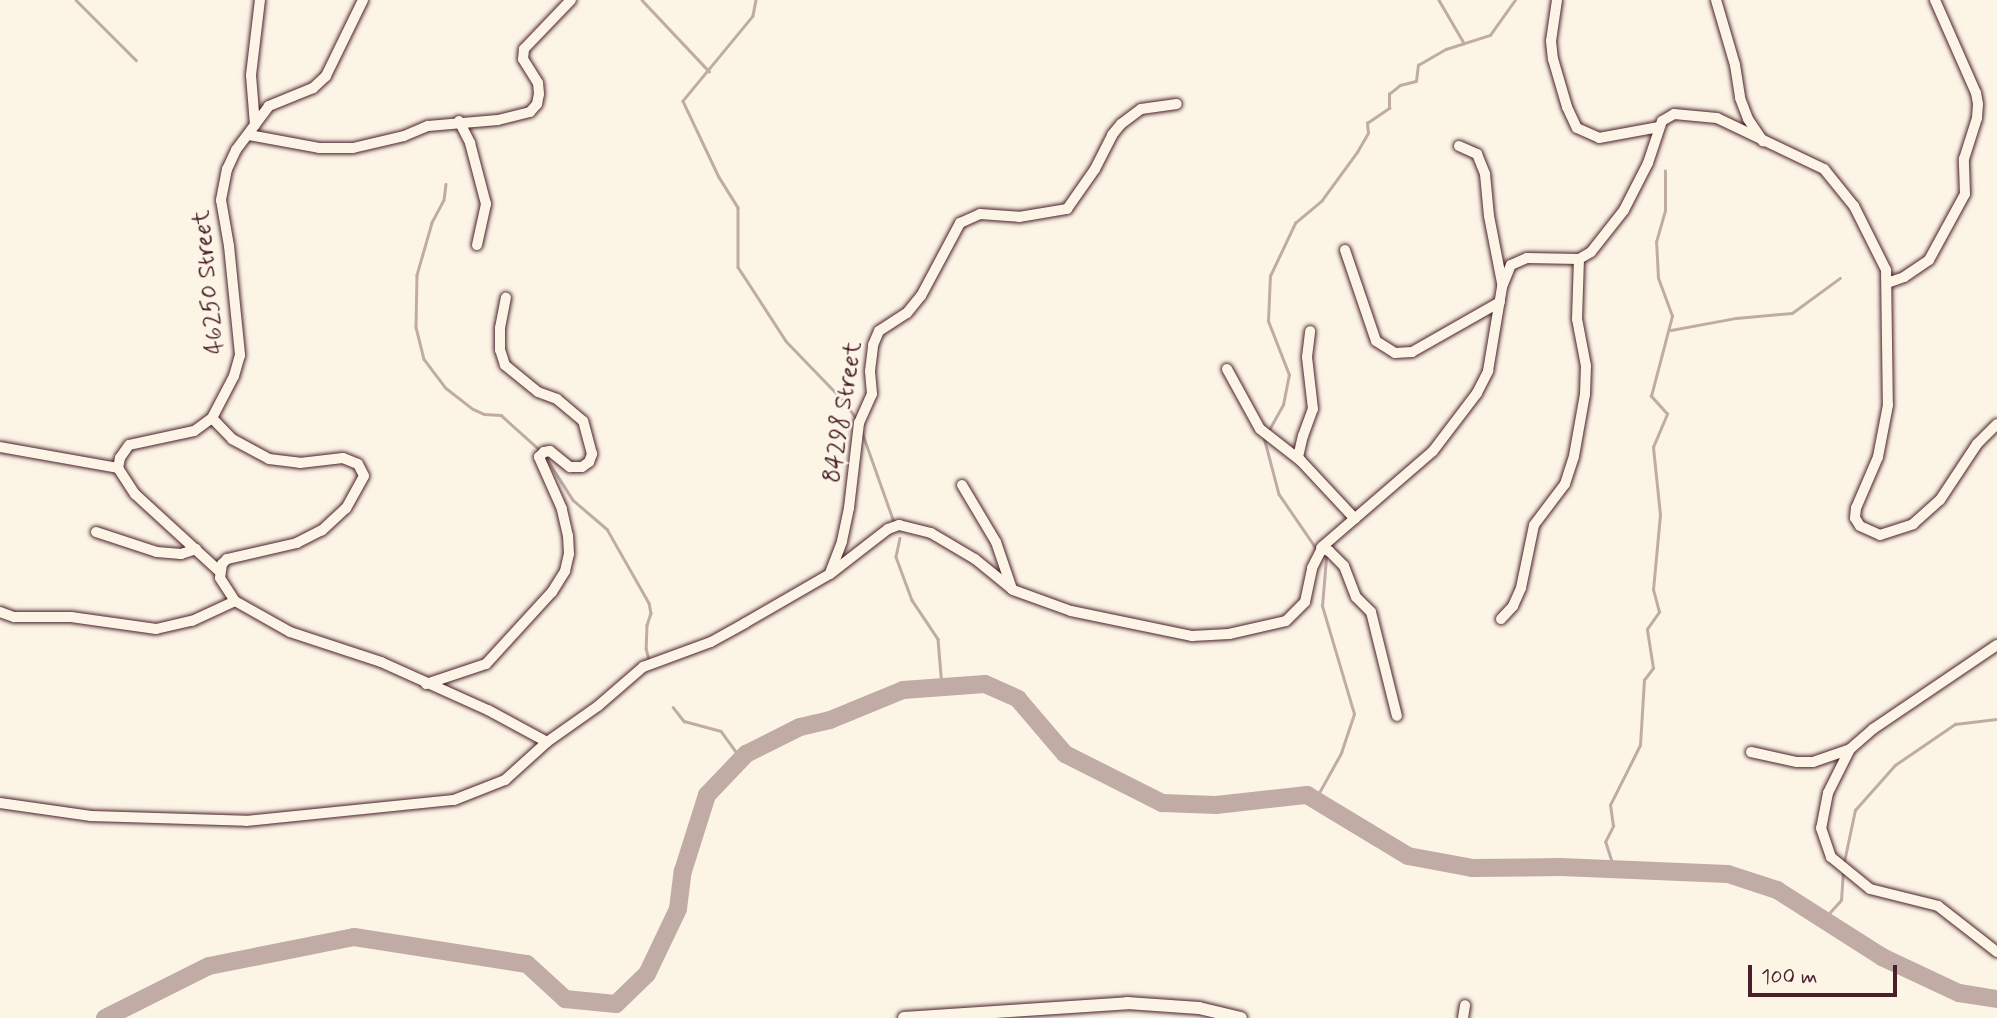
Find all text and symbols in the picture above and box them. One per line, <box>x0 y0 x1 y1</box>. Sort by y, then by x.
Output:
street label: 46250 Street <box>187 208 231 356</box>
street label: 84298 Street <box>818 339 868 485</box>
scale bar <box>1752 951 1901 995</box>
text: 100 m <box>1761 963 1817 991</box>

